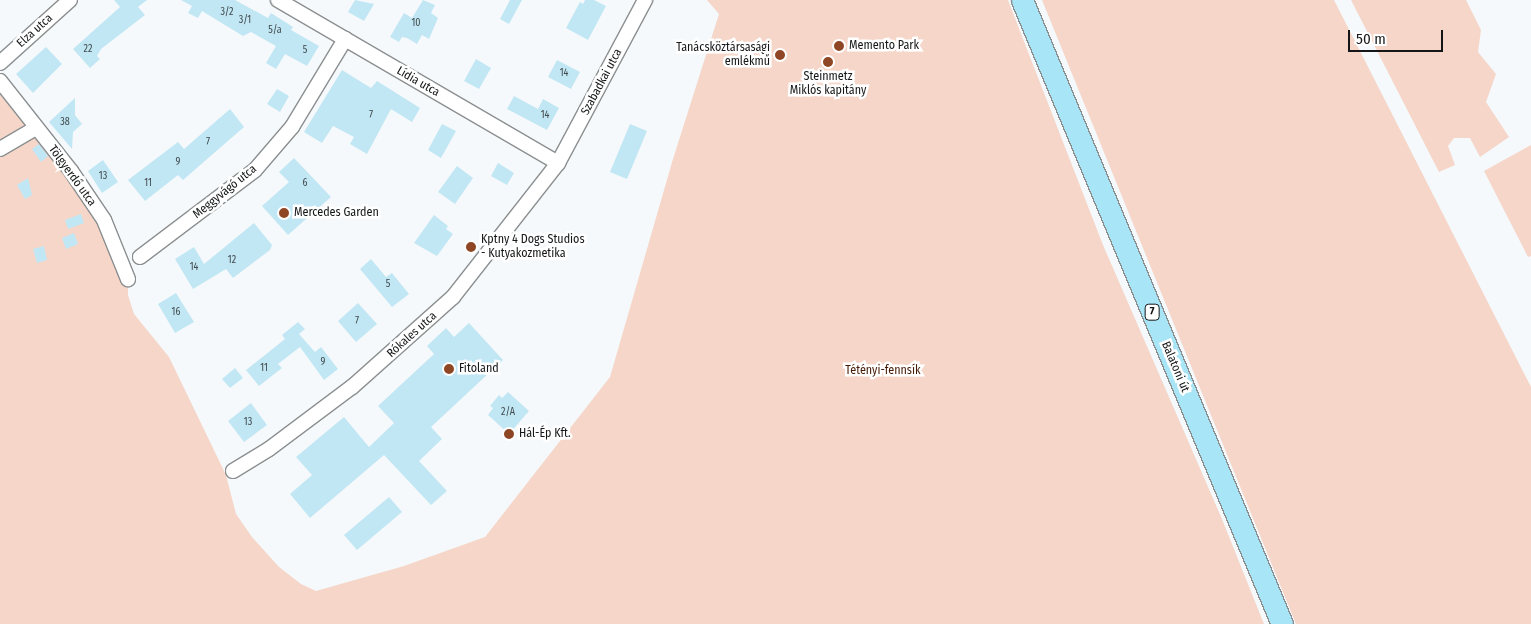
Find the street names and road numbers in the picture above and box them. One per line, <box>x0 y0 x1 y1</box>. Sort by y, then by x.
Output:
street label: Elza utca <box>14 11 56 51</box>
street label: Szabadkai utca <box>579 46 625 118</box>
street label: Lídia utca <box>394 64 442 100</box>
street label: Tölgyerdő utca <box>45 143 99 209</box>
street label: Meggyvágó utca <box>190 162 260 222</box>
road number: 7 <box>1144 304 1160 320</box>
street label: Rókales utca <box>384 309 440 361</box>
street label: Balatoni út <box>1158 339 1192 395</box>

